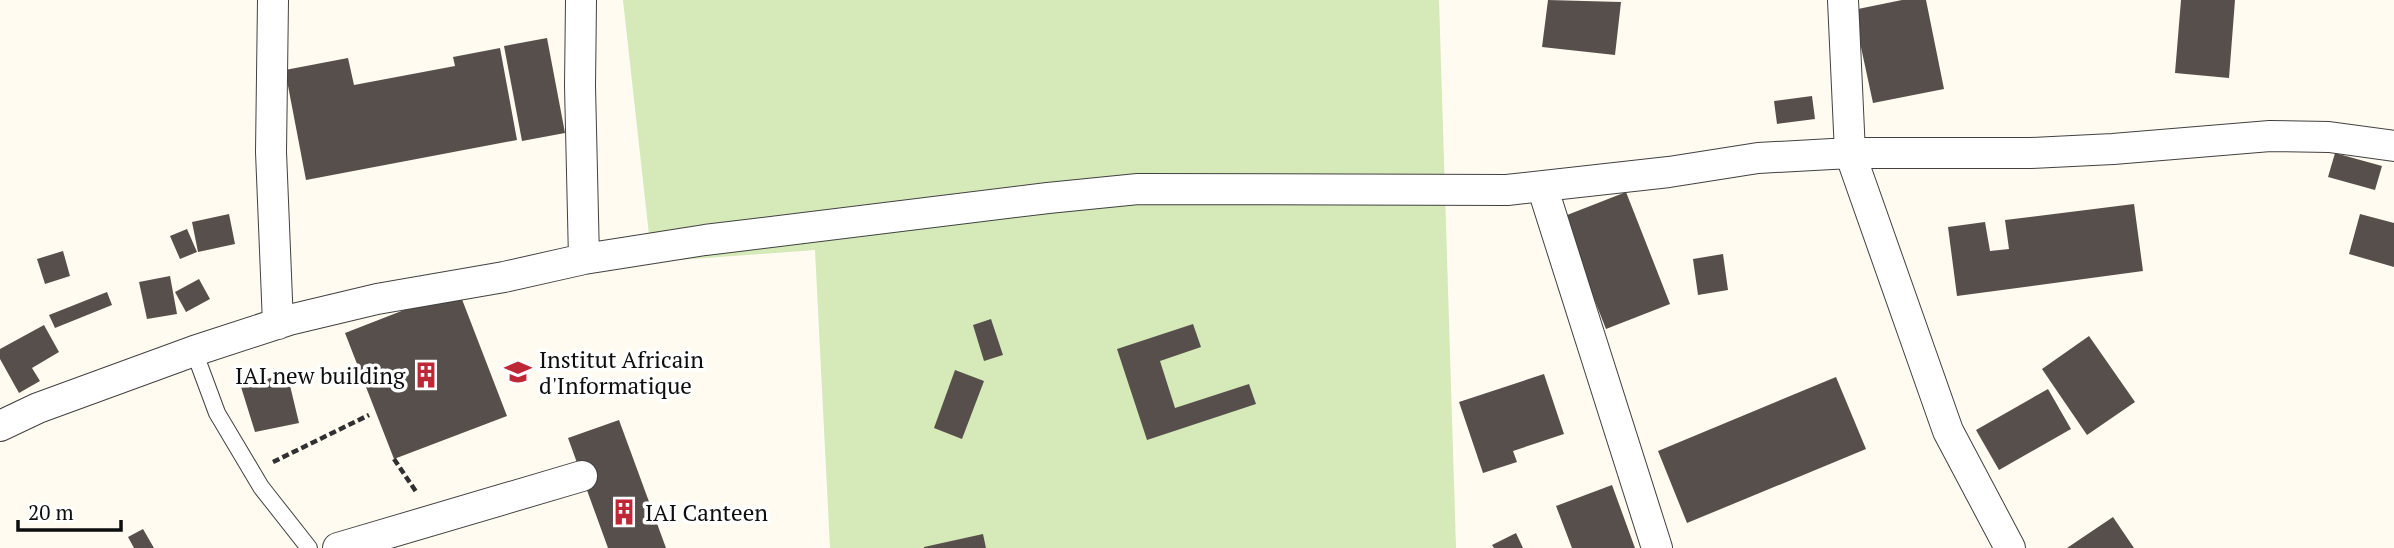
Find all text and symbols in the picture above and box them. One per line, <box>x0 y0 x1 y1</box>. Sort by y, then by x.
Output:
place label: Institut Africain d'Informatique <box>539 344 704 401</box>
school or university icon: Institut Africain d'Informatique <box>503 357 533 387</box>
place label: IAI new building <box>235 360 406 391</box>
building icon: IAI new building <box>411 360 441 390</box>
scale bar <box>18 489 121 532</box>
building icon: IAI Canteen <box>609 497 639 527</box>
place label: IAI Canteen <box>645 497 768 528</box>
text: 20 m <box>28 498 74 526</box>

